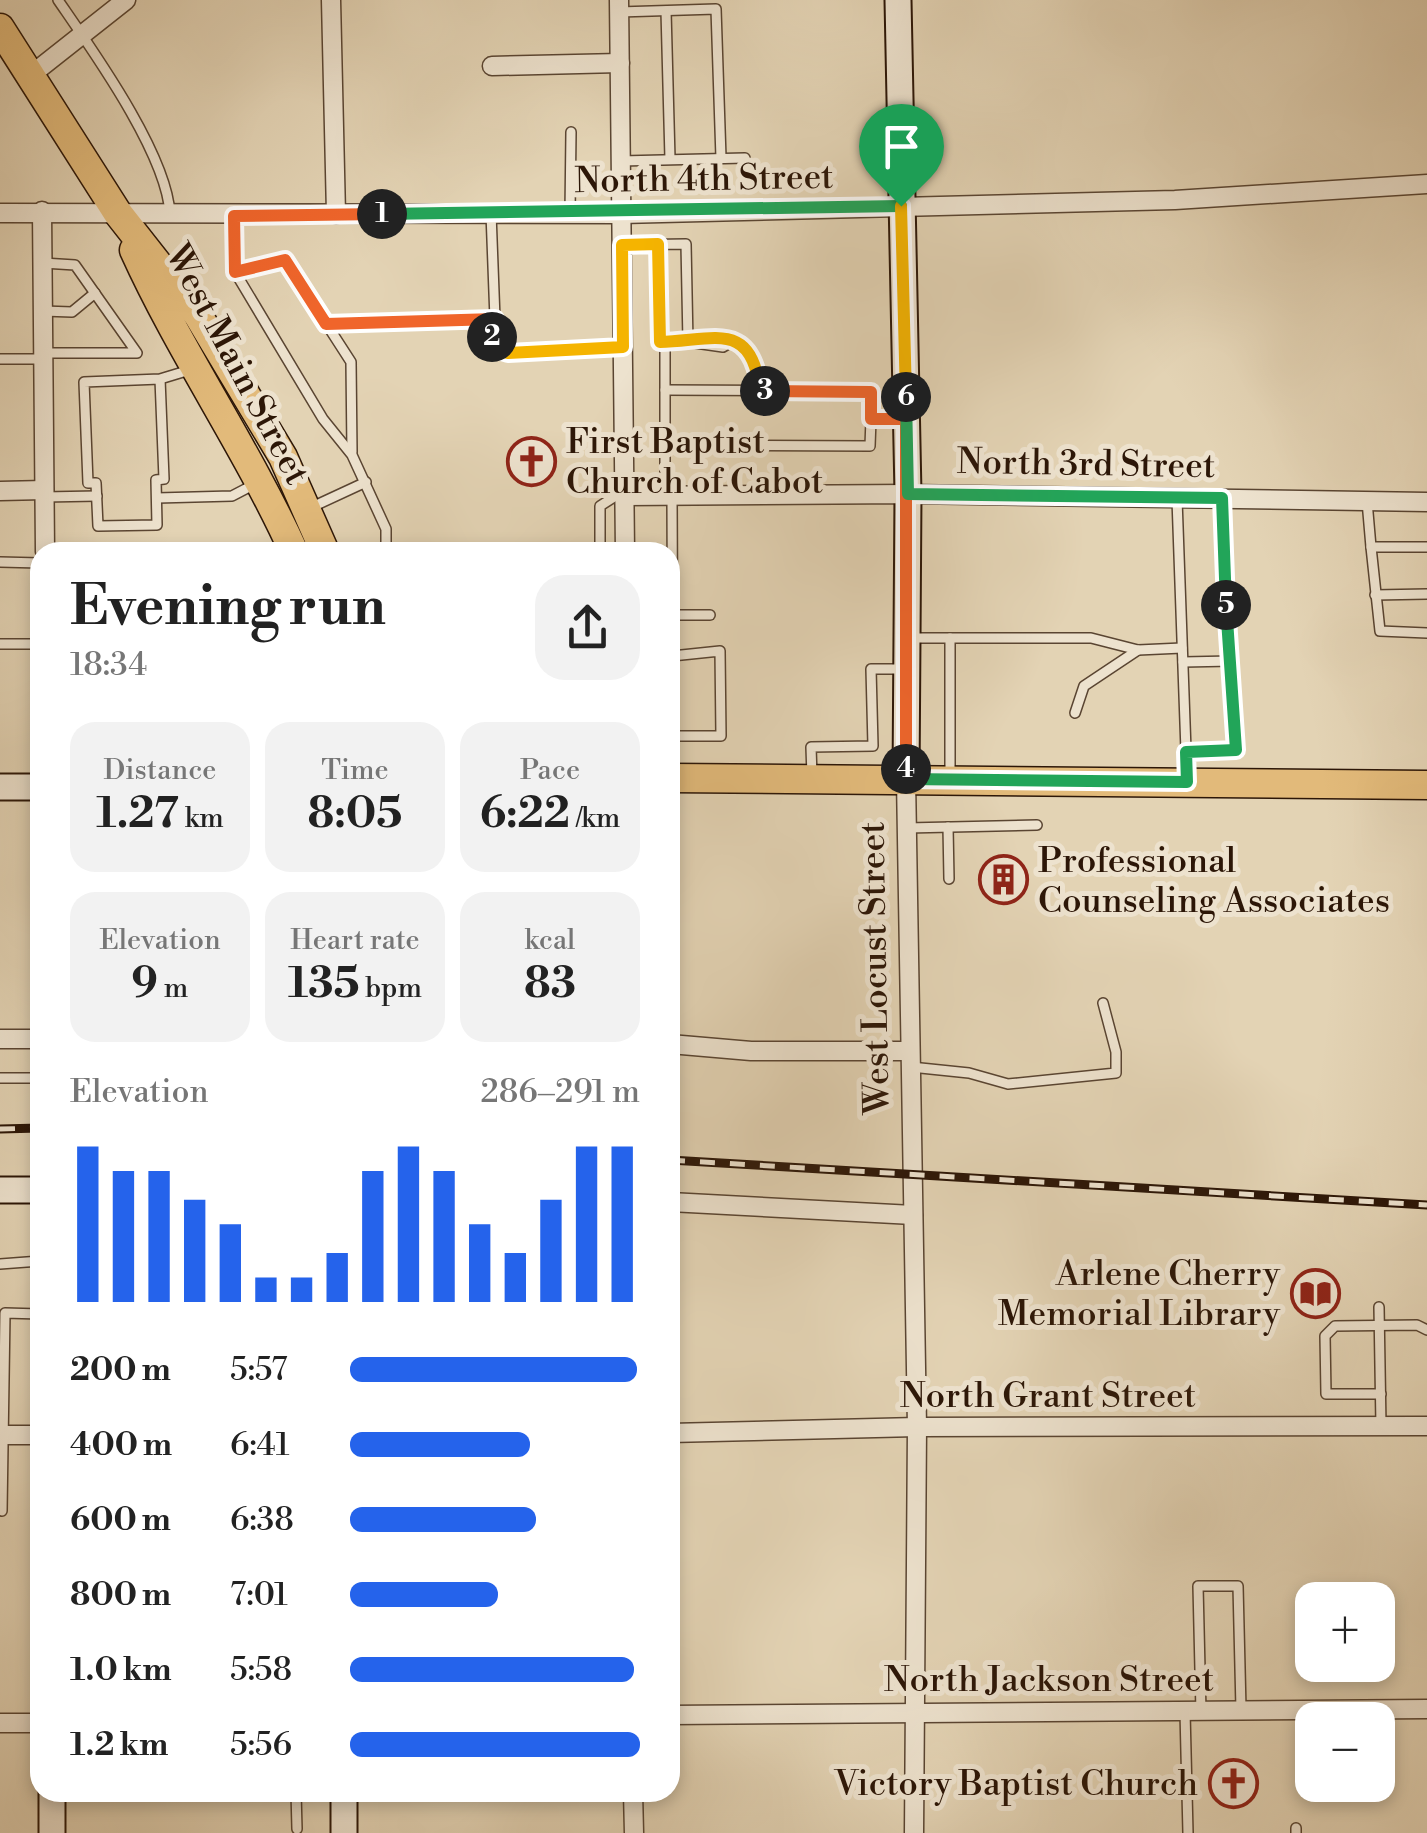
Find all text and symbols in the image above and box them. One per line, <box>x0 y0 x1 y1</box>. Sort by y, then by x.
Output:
pin <box>859 104 944 207</box>
icon: arrive <box>874 119 929 174</box>
street label: North 4th Street <box>574 156 834 203</box>
pin: 1 <box>357 189 407 239</box>
text: 1 <box>375 196 389 231</box>
street label: West Main Street <box>155 236 318 492</box>
pin: 2 <box>467 312 517 362</box>
text: 2 <box>483 319 501 354</box>
pin: 3 <box>740 366 790 416</box>
pin: 6 <box>881 372 931 422</box>
text: 3 <box>757 373 773 408</box>
text: 6 <box>897 379 915 414</box>
place label: First Baptist Church of Cabot <box>566 421 824 504</box>
church icon: First Baptist Church of Cabot <box>505 435 557 487</box>
street label: North 3rd Street <box>956 441 1216 488</box>
text: Evening run <box>70 573 386 642</box>
button: share <box>535 575 640 680</box>
pin: 5 <box>1201 580 1251 630</box>
text: 5 <box>1217 587 1235 622</box>
text: 18:34 <box>70 645 147 685</box>
pin: 4 <box>881 744 931 794</box>
text: 4 <box>897 751 915 786</box>
text: Distance <box>104 753 216 788</box>
text: Time <box>321 753 389 788</box>
text: Pace <box>520 753 580 788</box>
text: 1.27 <box>96 788 179 841</box>
text: 8:05 <box>308 788 402 841</box>
text: 6:22 <box>480 788 570 841</box>
text: km <box>179 801 224 836</box>
text: /km <box>570 801 620 836</box>
street label: West Locust Street <box>851 821 900 1116</box>
place label: Professional Counseling Associates <box>1038 840 1390 923</box>
building icon: Professional Counseling Associates <box>977 854 1029 906</box>
text: Elevation <box>99 923 221 958</box>
text: Heart rate <box>290 923 420 958</box>
text: kcal <box>525 923 575 958</box>
text: 9 <box>132 958 158 1011</box>
text: 135 <box>288 958 360 1011</box>
text: 83 <box>524 958 576 1011</box>
text: m <box>158 971 188 1006</box>
text: bpm <box>360 971 422 1006</box>
text: Elevation <box>70 1072 209 1112</box>
text: 286–291 m <box>481 1072 640 1112</box>
place label: Arlene Cherry Memorial Library <box>998 1253 1281 1336</box>
library icon: Arlene Cherry Memorial Library <box>1289 1267 1341 1319</box>
text: 200 m <box>70 1350 171 1390</box>
text: 5:57 <box>230 1350 287 1390</box>
street label: North Grant Street <box>900 1375 1196 1418</box>
text: 400 m <box>70 1425 172 1465</box>
text: 6:41 <box>230 1425 289 1465</box>
text: 600 m <box>70 1500 171 1540</box>
text: 6:38 <box>230 1500 294 1540</box>
text: 800 m <box>70 1575 171 1615</box>
text: 7:01 <box>230 1575 288 1615</box>
map controls <box>1295 1582 1395 1802</box>
button: + <box>1295 1582 1395 1682</box>
text: 1.0 km <box>70 1650 172 1690</box>
text: 5:58 <box>230 1650 292 1690</box>
street label: North Jackson Street <box>884 1659 1214 1702</box>
button: − <box>1295 1702 1395 1802</box>
text: 1.2 km <box>70 1725 168 1765</box>
text: 5:56 <box>230 1725 292 1765</box>
church icon: Victory Baptist Church <box>1207 1757 1259 1809</box>
place label: Victory Baptist Church <box>833 1763 1198 1806</box>

